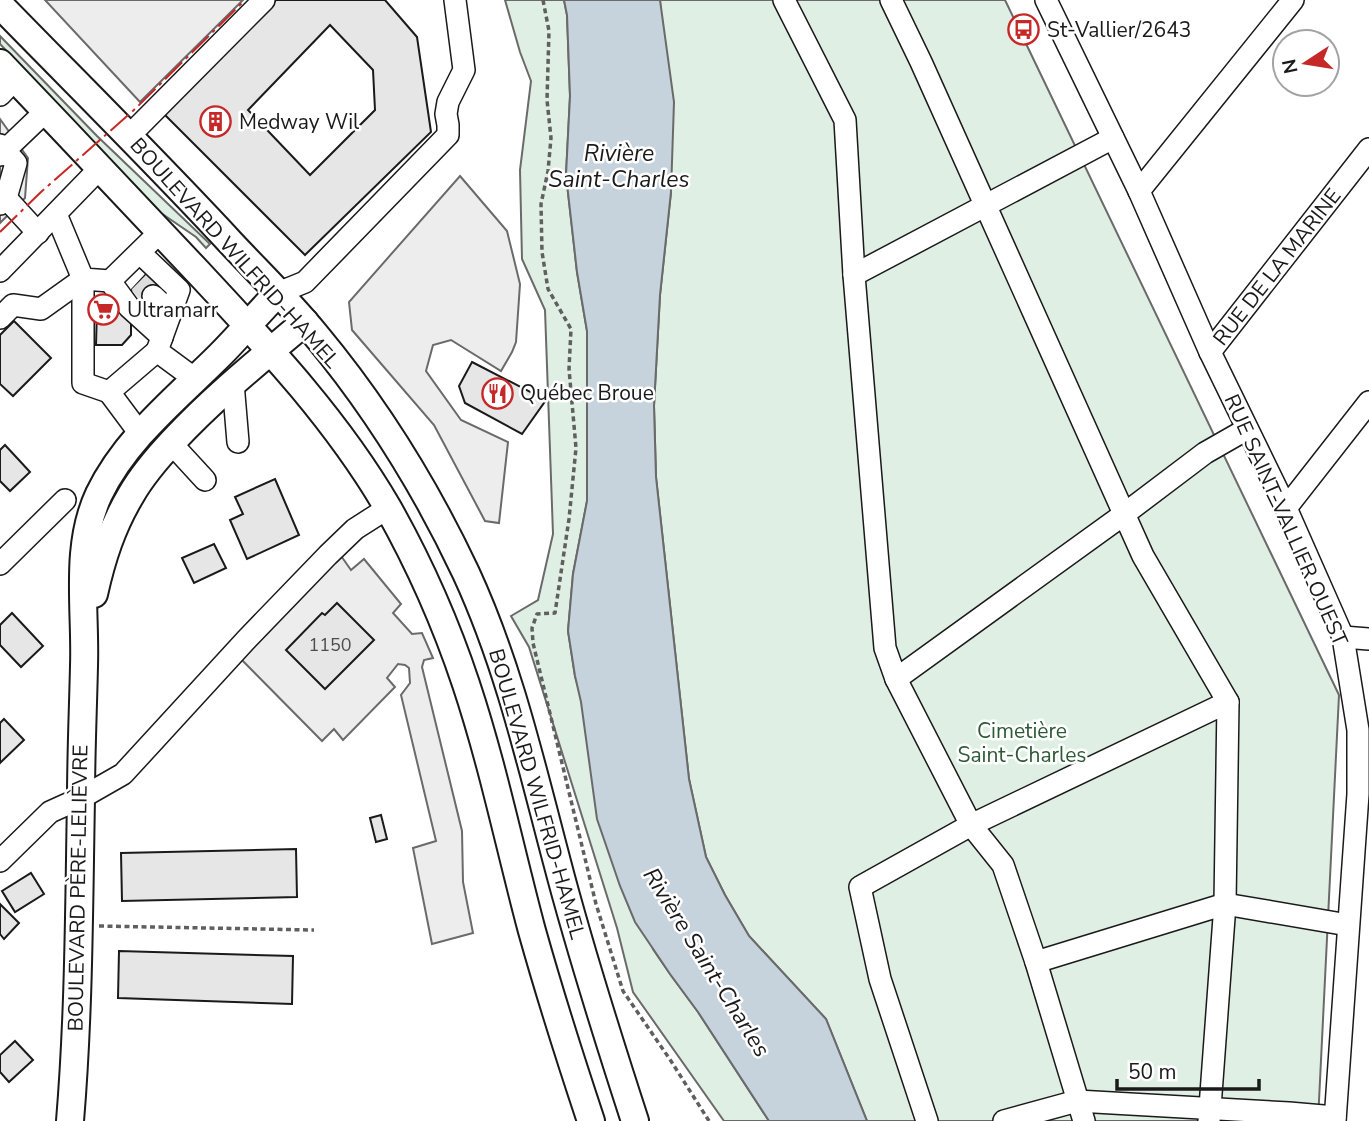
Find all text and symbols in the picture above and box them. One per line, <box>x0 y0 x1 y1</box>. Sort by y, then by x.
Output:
bus stop icon: St-Vallier/2643 <box>1007 13 1041 47</box>
place label: St-Vallier/2643 <box>1047 16 1191 44</box>
north arrow <box>1271 28 1341 98</box>
text: N <box>1276 57 1305 76</box>
building icon: Medway Wil <box>199 105 233 139</box>
place label: Medway Wil <box>239 108 360 136</box>
street label: BOULEVARD WILFRID-HAMEL <box>124 132 346 375</box>
water label: Rivière Saint-Charles <box>548 138 690 195</box>
street label: RUE DE LA MARINE <box>1207 183 1347 351</box>
supermarket icon: Ultramarr <box>87 293 121 327</box>
place label: Ultramarr <box>127 296 219 324</box>
restaurant icon: Québec Broue <box>480 376 514 410</box>
place label: Québec Broue <box>520 379 654 407</box>
street label: RUE SAINT-VALLIER OUEST <box>1218 390 1354 651</box>
house number: 1150 <box>308 633 352 657</box>
street label: BOULEVARD WILFRID-HAMEL <box>482 645 592 943</box>
park label: Cimetière Saint-Charles <box>958 717 1086 769</box>
street label: BOULEVARD PÈRE-LELIÈVRE <box>61 744 95 1032</box>
water label: Rivière Saint-Charles <box>636 862 777 1063</box>
scale bar <box>1117 1048 1259 1092</box>
text: 50 m <box>1128 1058 1177 1086</box>

